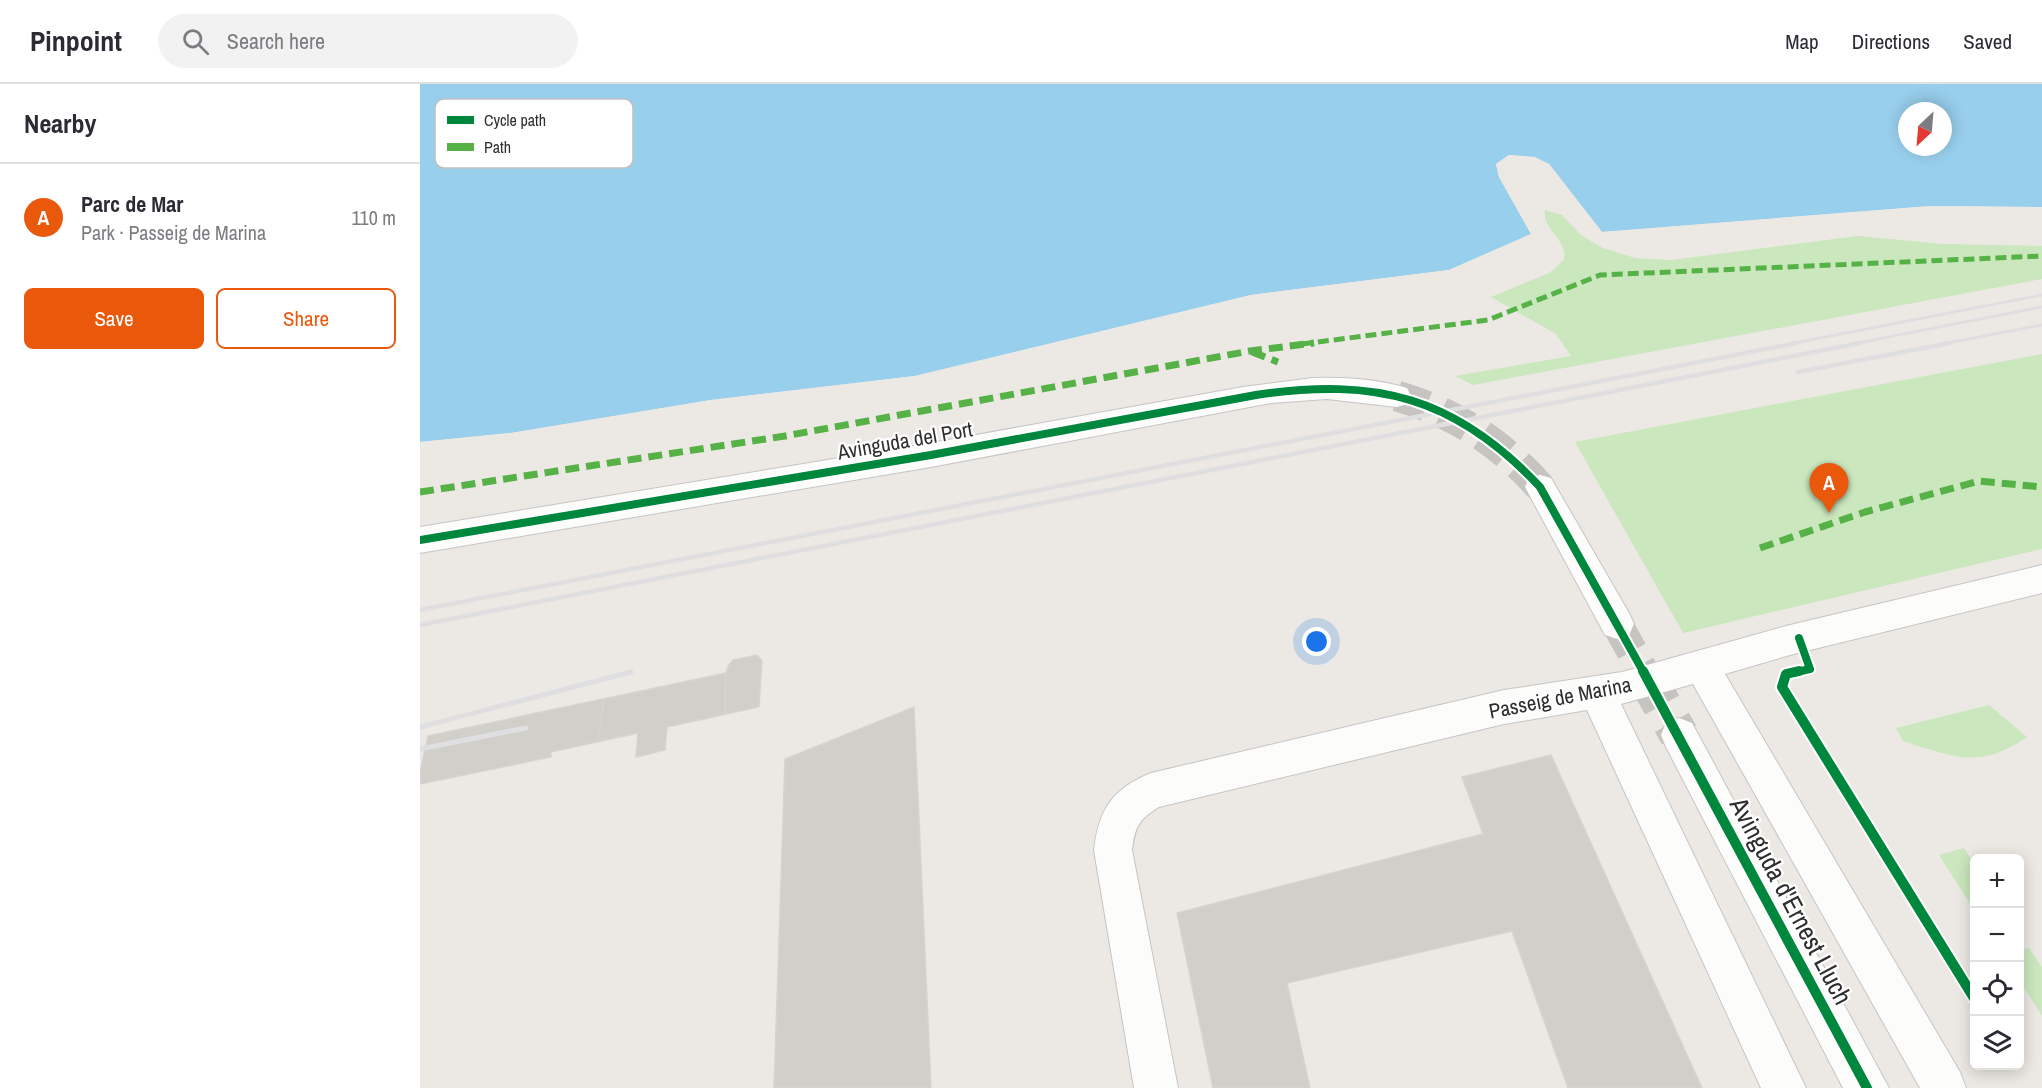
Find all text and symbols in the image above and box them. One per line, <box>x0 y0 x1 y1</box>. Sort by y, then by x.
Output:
search box <box>158 14 578 68</box>
text: Pinpoint <box>30 22 122 60</box>
icon: search <box>179 25 212 58</box>
text: Search here <box>227 26 325 56</box>
text: Map <box>1785 27 1819 56</box>
text: Directions <box>1852 27 1930 56</box>
text: Saved <box>1963 27 2012 56</box>
legend <box>435 99 633 168</box>
north arrow <box>1898 102 1952 156</box>
text: Nearby <box>24 106 96 141</box>
text: Cycle path <box>484 109 546 131</box>
text: Path <box>484 136 511 158</box>
text: Parc de Mar <box>81 189 183 219</box>
text: A <box>38 204 49 231</box>
text: 110 m <box>352 204 396 231</box>
text: Park · Passeig de Marina <box>81 219 266 246</box>
button: Save <box>24 288 204 349</box>
button: Share <box>216 288 396 349</box>
street label: Avinguda del Port <box>834 414 975 467</box>
pin: A <box>1810 464 1848 513</box>
your location <box>1302 627 1331 656</box>
street label: Passeig de Marina <box>1486 669 1634 726</box>
street label: Avinguda d'Ernest Lluch <box>1722 790 1861 1011</box>
map controls <box>1970 854 2024 1070</box>
button: + <box>1970 854 2024 908</box>
button: − <box>1970 908 2024 962</box>
button: locate <box>1970 962 2024 1016</box>
button: layers <box>1970 1016 2024 1070</box>

